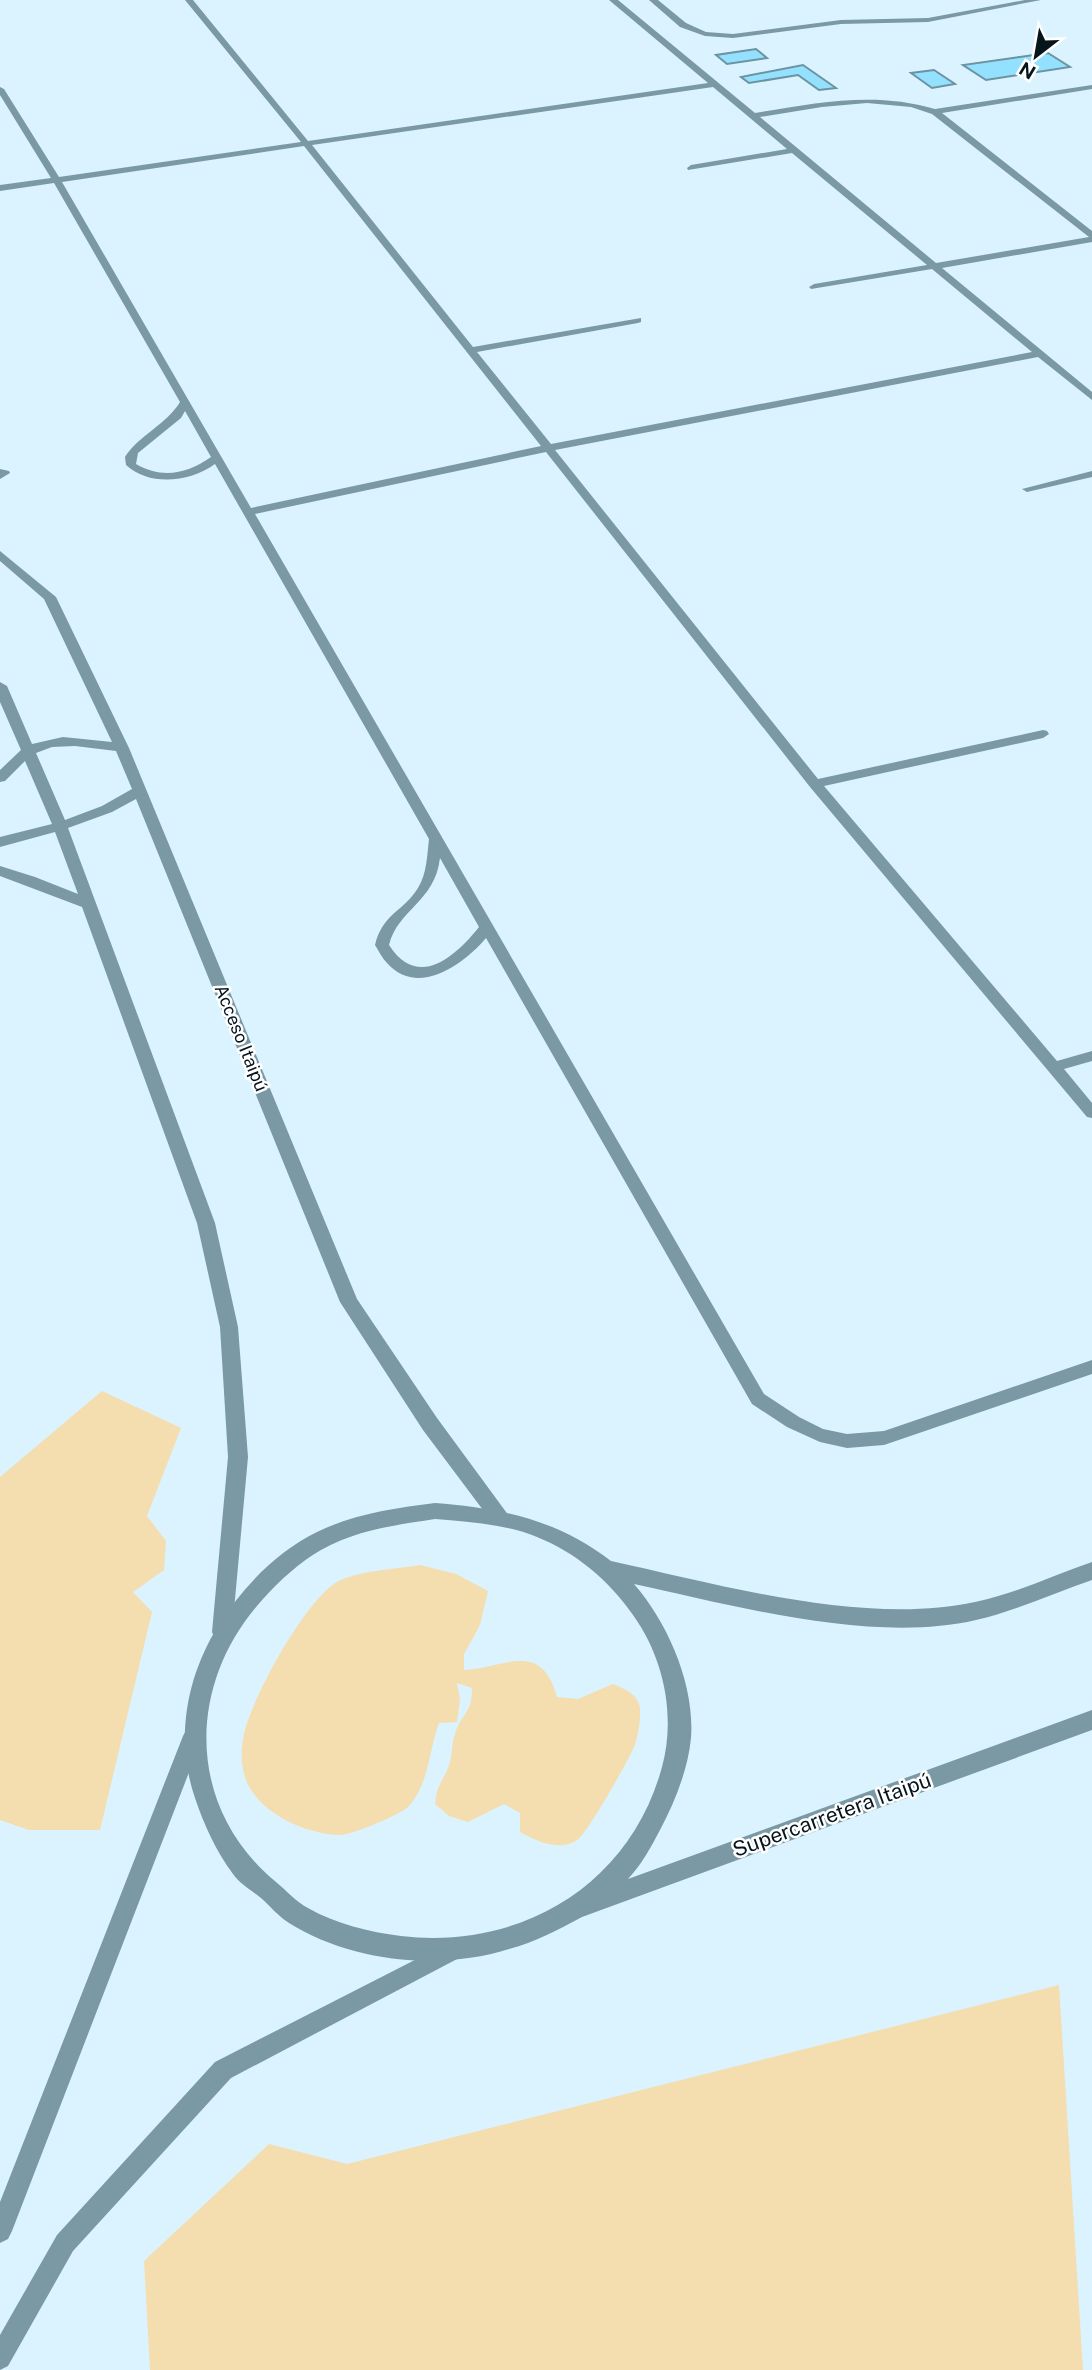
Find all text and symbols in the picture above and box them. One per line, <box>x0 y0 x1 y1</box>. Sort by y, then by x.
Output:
north arrow <box>1001 21 1071 91</box>
text: N <box>1015 57 1039 84</box>
street label: Acceso Itaipú <box>211 981 272 1094</box>
street label: Supercarretera Itaipú <box>729 1767 934 1862</box>

